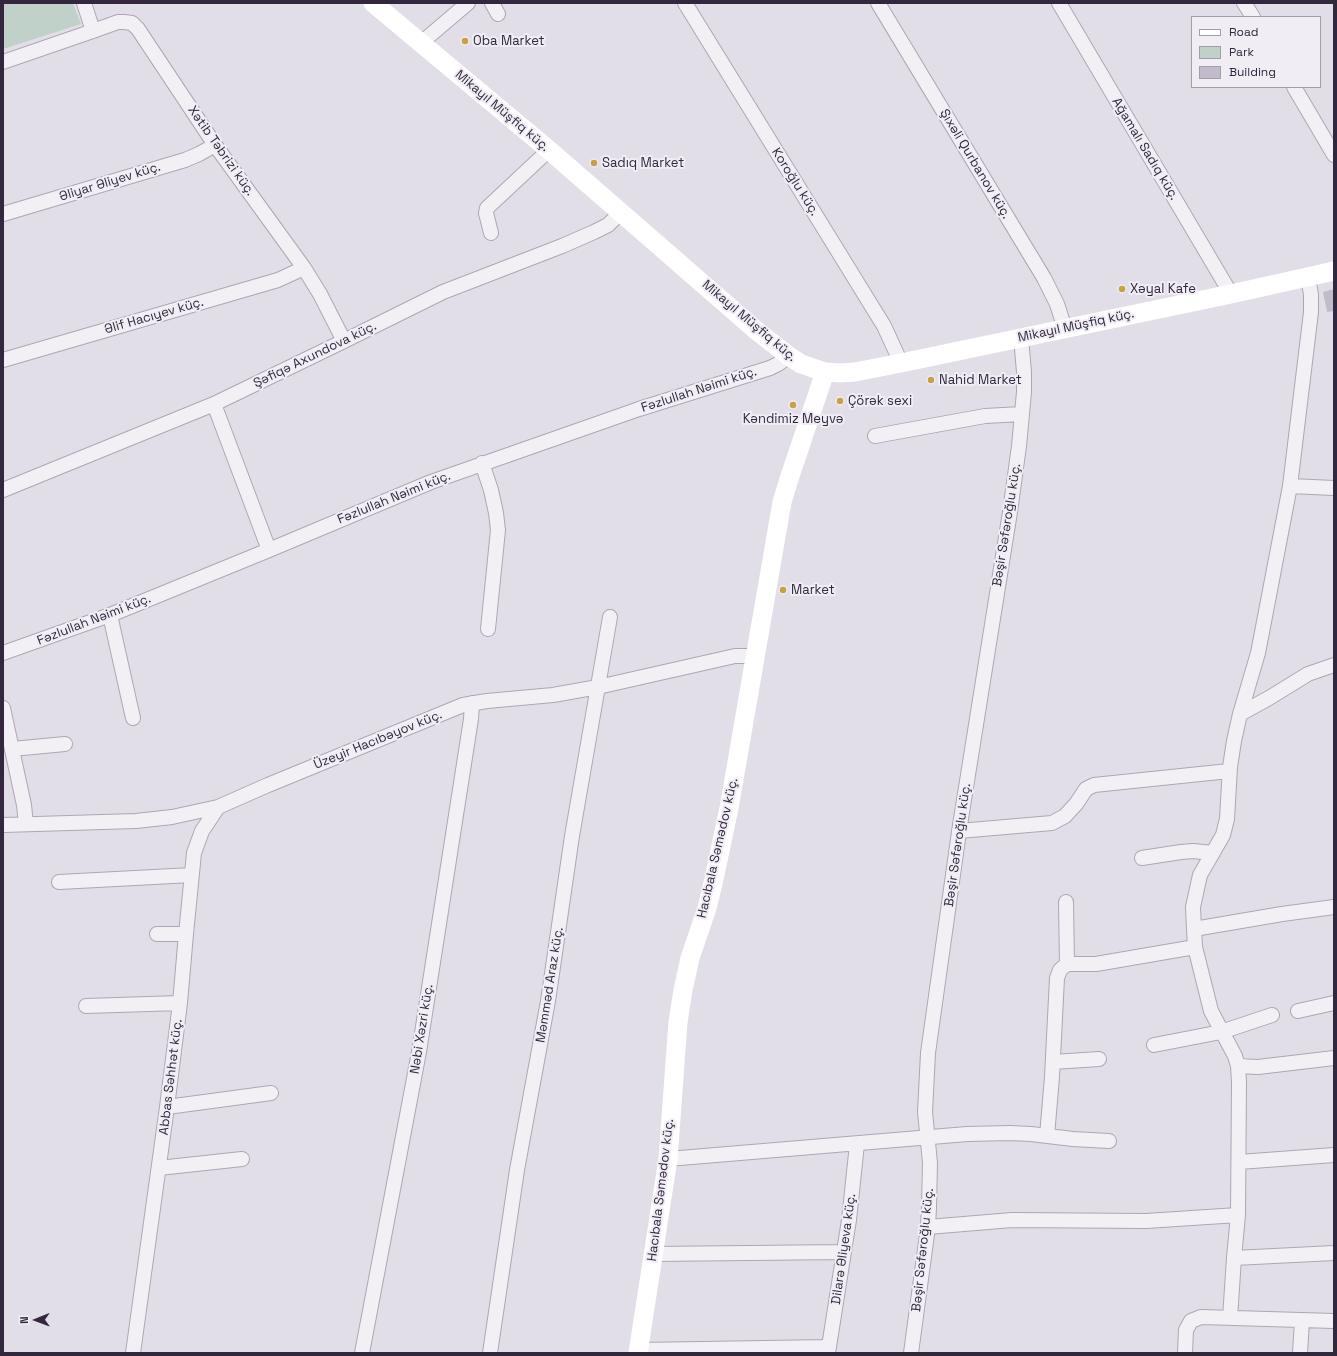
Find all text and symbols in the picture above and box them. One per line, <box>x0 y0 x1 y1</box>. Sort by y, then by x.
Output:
legend <box>1191 16 1321 88</box>
text: Road <box>1229 24 1258 40</box>
place label: Oba Market <box>473 33 545 49</box>
marker: Oba Market <box>460 36 470 46</box>
text: Park <box>1229 44 1254 60</box>
text: Building <box>1229 64 1276 80</box>
street label: Mikayıl Müşfiq küç. <box>452 67 552 155</box>
street label: Ağamalı Sadıq küç. <box>1108 95 1182 203</box>
street label: Xətib Təbrizi küç. <box>184 103 258 199</box>
street label: Şıxəli Qurbanov küç. <box>936 106 1014 222</box>
street label: Koroğlu küç. <box>768 145 822 219</box>
place label: Sadıq Market <box>602 155 684 171</box>
marker: Sadıq Market <box>589 158 599 168</box>
street label: Əliyar Əliyev küç. <box>58 159 162 205</box>
street label: Mikayıl Müşfiq küç. <box>699 277 799 365</box>
place label: Xəyal Kafe <box>1130 281 1196 297</box>
marker: Xəyal Kafe <box>1117 284 1127 294</box>
street label: Əlif Hacıyev küç. <box>103 294 205 338</box>
street label: Mikayıl Müşfiq küç. <box>1016 306 1136 346</box>
street label: Şəfiqə Axundova küç. <box>251 318 379 392</box>
street label: Fəzlullah Nəimi küç. <box>639 364 759 416</box>
place label: Nahid Market <box>939 372 1022 388</box>
marker: Nahid Market <box>926 375 936 385</box>
place label: Çörək sexi <box>848 393 912 409</box>
marker: Çörək sexi <box>835 396 845 406</box>
marker: Kəndimiz Meyvə <box>788 400 798 410</box>
place label: Kəndimiz Meyvə <box>743 411 843 427</box>
street label: Bəşir Səfəroğlu küç. <box>990 462 1024 588</box>
street label: Fəzlullah Nəimi küç. <box>335 468 453 528</box>
place label: Market <box>791 582 835 598</box>
marker: Market <box>778 585 788 595</box>
street label: Fəzlullah Nəimi küç. <box>35 591 153 649</box>
street label: Üzeyir Hacıbəyov küç. <box>312 707 444 773</box>
street label: Hacıbala Səmədov küç. <box>694 776 742 920</box>
street label: Bəşir Səfəroğlu küç. <box>942 782 974 908</box>
street label: Məmməd Araz küç. <box>533 926 567 1044</box>
street label: Nəbi Xəzri küç. <box>407 983 437 1075</box>
street label: Abbas Səhhət küç. <box>156 1018 186 1136</box>
street label: Hacıbala Səmədov küç. <box>645 1118 677 1262</box>
street label: Bəşir Səfəroğlu küç. <box>909 1187 937 1313</box>
street label: Dilarə Əliyeva küç. <box>828 1193 860 1305</box>
north arrow <box>16 1300 56 1340</box>
text: N <box>17 1316 31 1324</box>

